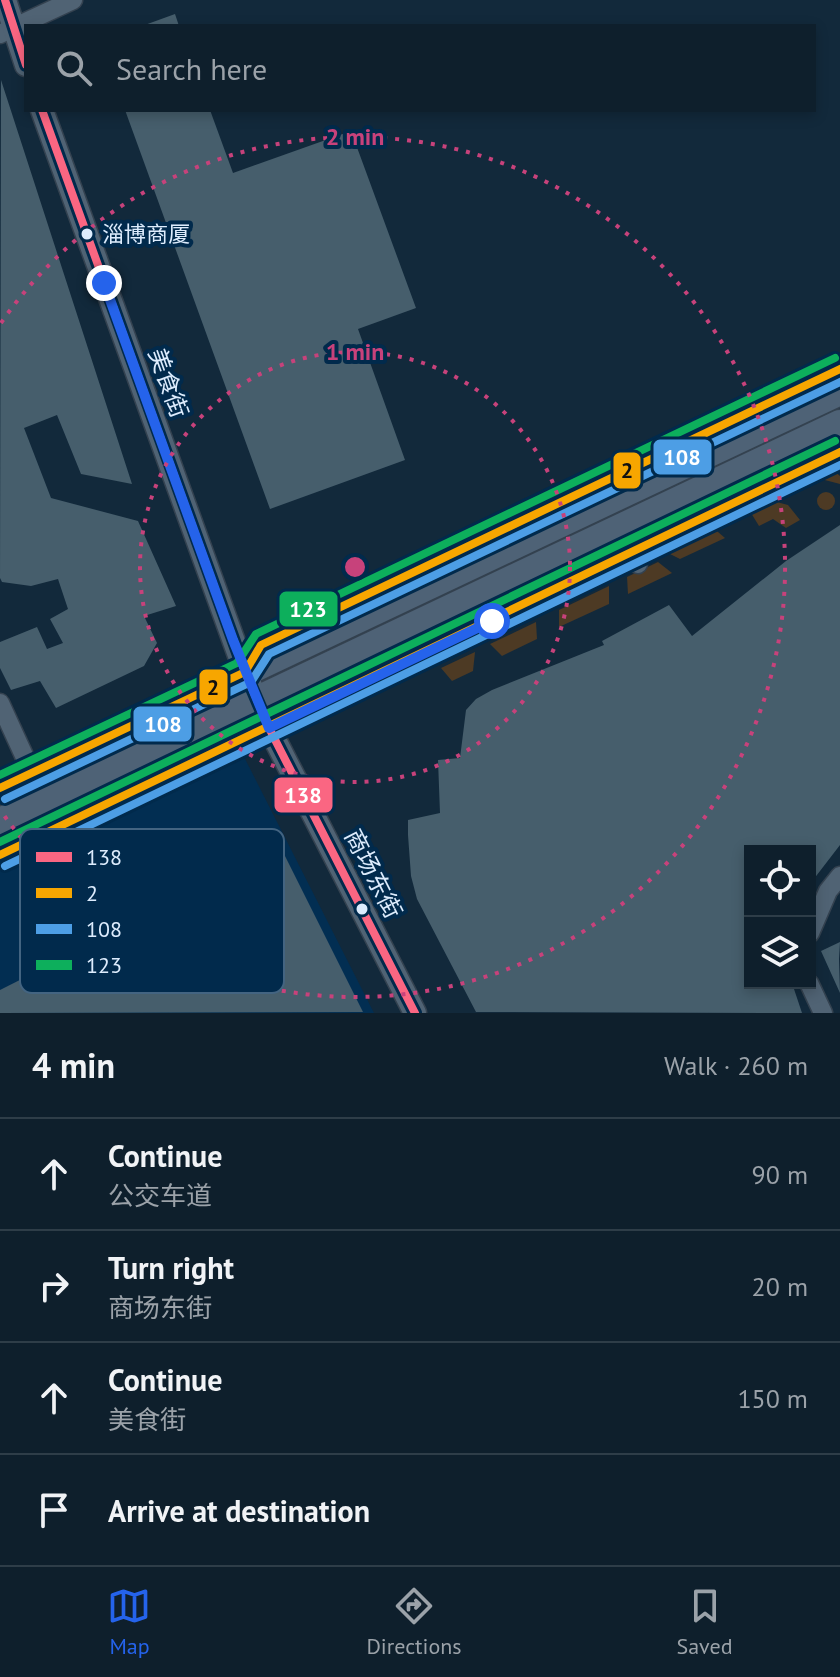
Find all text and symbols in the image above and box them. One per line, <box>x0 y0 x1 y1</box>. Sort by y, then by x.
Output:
search box <box>24 24 816 112</box>
icon: search <box>52 46 96 90</box>
text: Search here <box>116 49 267 88</box>
text: 2 min <box>326 121 384 152</box>
place label: 淄博商厦 <box>102 220 190 248</box>
marker: 淄博商厦 <box>79 226 95 242</box>
route end <box>86 265 122 301</box>
text: 1 min <box>326 336 384 367</box>
street label: 美食街 <box>142 344 195 422</box>
line badge: 108 <box>652 438 713 476</box>
text: 108 <box>663 443 701 471</box>
line badge: 2 <box>612 451 642 490</box>
text: 2 <box>621 456 633 484</box>
centre of rings <box>341 553 369 581</box>
line badge: 123 <box>278 590 339 628</box>
text: 123 <box>289 595 327 623</box>
route start <box>474 603 510 639</box>
line badge: 2 <box>198 668 229 706</box>
text: 2 <box>207 673 219 701</box>
line badge: 108 <box>132 705 193 743</box>
text: 108 <box>144 710 182 738</box>
line badge: 138 <box>273 776 334 814</box>
text: 138 <box>284 781 322 809</box>
street label: 商场东街 <box>338 824 409 924</box>
legend <box>20 829 284 993</box>
text: 138 <box>86 843 122 871</box>
map controls <box>744 845 816 989</box>
button: locate <box>744 845 816 917</box>
text: 2 <box>86 879 98 907</box>
unlabelled marker <box>354 901 370 917</box>
text: 108 <box>86 915 122 943</box>
button: layers <box>744 917 816 989</box>
text: 123 <box>86 951 122 979</box>
text: 4 min <box>32 1043 115 1087</box>
text: Walk · 260 m <box>664 1049 808 1082</box>
text: Continue <box>108 1136 222 1175</box>
icon: ahead <box>32 1152 76 1196</box>
text: 90 m <box>752 1158 808 1191</box>
text: 公交车道 <box>108 1179 212 1212</box>
text: Turn right <box>108 1248 234 1287</box>
icon: right <box>32 1264 76 1308</box>
text: 20 m <box>752 1270 808 1303</box>
text: 商场东街 <box>108 1291 212 1324</box>
text: Continue <box>108 1360 222 1399</box>
icon: ahead <box>32 1376 76 1420</box>
text: 150 m <box>737 1382 808 1415</box>
text: 美食街 <box>108 1403 186 1436</box>
icon: arrive <box>32 1488 76 1532</box>
text: Arrive at destination <box>108 1491 370 1530</box>
tab: Map <box>107 1584 151 1660</box>
tab: Directions <box>366 1584 462 1660</box>
tab: Saved <box>677 1584 732 1660</box>

